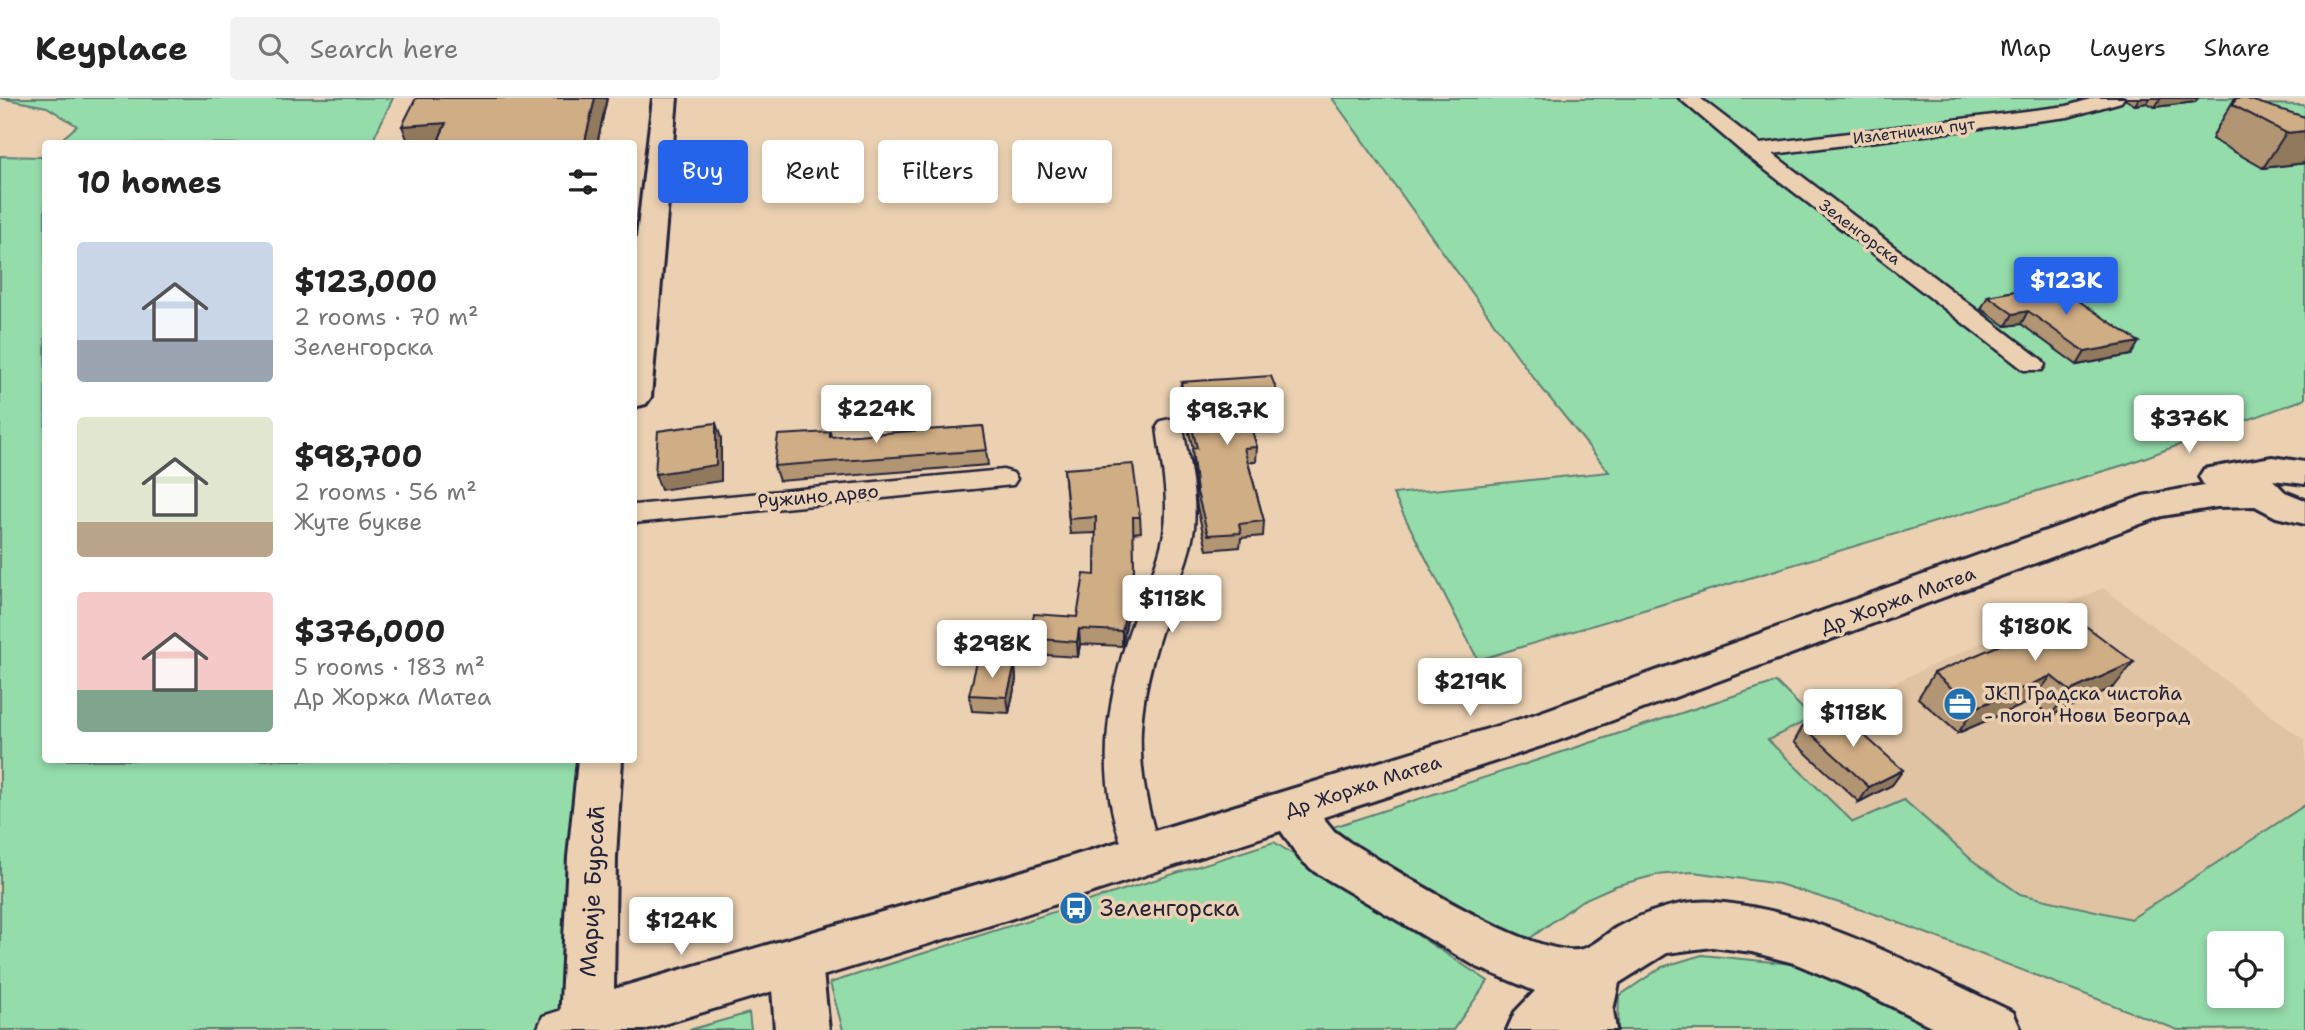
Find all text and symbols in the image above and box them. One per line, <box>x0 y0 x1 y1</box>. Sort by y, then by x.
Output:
search box <box>230 17 720 80</box>
text: Keyplace <box>35 26 188 71</box>
icon: search <box>254 29 292 67</box>
text: Search here <box>310 31 458 66</box>
text: Map <box>2000 32 2051 64</box>
text: Layers <box>2089 32 2166 64</box>
text: Share <box>2204 32 2270 64</box>
street label: Излетнички пут <box>1852 113 1977 149</box>
chip: Buy <box>658 140 748 203</box>
chip: Rent <box>762 140 864 203</box>
chip: Filters <box>878 140 998 203</box>
chip: New <box>1012 140 1112 203</box>
text: 10 homes <box>77 162 222 203</box>
icon: filters <box>564 163 602 201</box>
street label: Зеленгорска <box>1815 194 1905 270</box>
pin: $123K <box>2017 258 2115 317</box>
text: $123,000 <box>294 261 437 302</box>
text: $123K <box>2030 265 2102 295</box>
icon: home <box>133 270 217 354</box>
text: 2 rooms · 70 m² <box>294 302 479 332</box>
text: Зеленгорска <box>294 332 433 362</box>
pin: $224K <box>827 386 925 445</box>
pin: $98.7K <box>1170 388 1284 447</box>
text: $224K <box>837 393 915 423</box>
text: $98.7K <box>1186 395 1268 425</box>
pin: $376K <box>2140 396 2238 455</box>
text: $376K <box>2150 403 2228 433</box>
text: $98,700 <box>294 436 422 477</box>
icon: home <box>133 445 217 529</box>
text: 2 rooms · 56 m² <box>294 477 477 507</box>
street label: Ружино дрво <box>756 478 880 514</box>
text: Жуте букве <box>294 507 422 537</box>
street label: Др Жоржа Матеа <box>1817 560 1979 640</box>
pin: $118K <box>1123 575 1221 635</box>
text: $118K <box>1138 583 1206 613</box>
pin: $180K <box>1986 603 2084 663</box>
text: $376,000 <box>294 611 445 652</box>
text: $180K <box>1998 611 2072 641</box>
icon: home <box>133 620 217 704</box>
pin: $298K <box>943 620 1041 680</box>
text: $298K <box>953 628 1031 658</box>
text: 5 rooms · 183 m² <box>294 652 485 682</box>
pin: $219K <box>1421 658 1519 718</box>
text: $219K <box>1434 666 1506 696</box>
place label: ЈКП Градска чистоћа - погон Нови Београд <box>1984 681 2190 728</box>
text: Др Жоржа Матеа <box>294 682 491 712</box>
office icon: ЈКП Градска чистоћа - погон Нови Београд <box>1941 685 1979 723</box>
pin: $118K <box>1804 690 1902 749</box>
text: $118K <box>1819 697 1887 727</box>
street label: Др Жоржа Матеа <box>1282 749 1445 823</box>
street label: Марије Бурсаћ <box>573 804 611 978</box>
bus stop icon: Зеленгорска <box>1057 889 1095 927</box>
place label: Зеленгорска <box>1100 893 1239 923</box>
pin: $124K <box>632 898 730 957</box>
text: $124K <box>645 905 717 935</box>
map controls <box>2207 931 2284 1008</box>
button: locate <box>2207 931 2284 1008</box>

